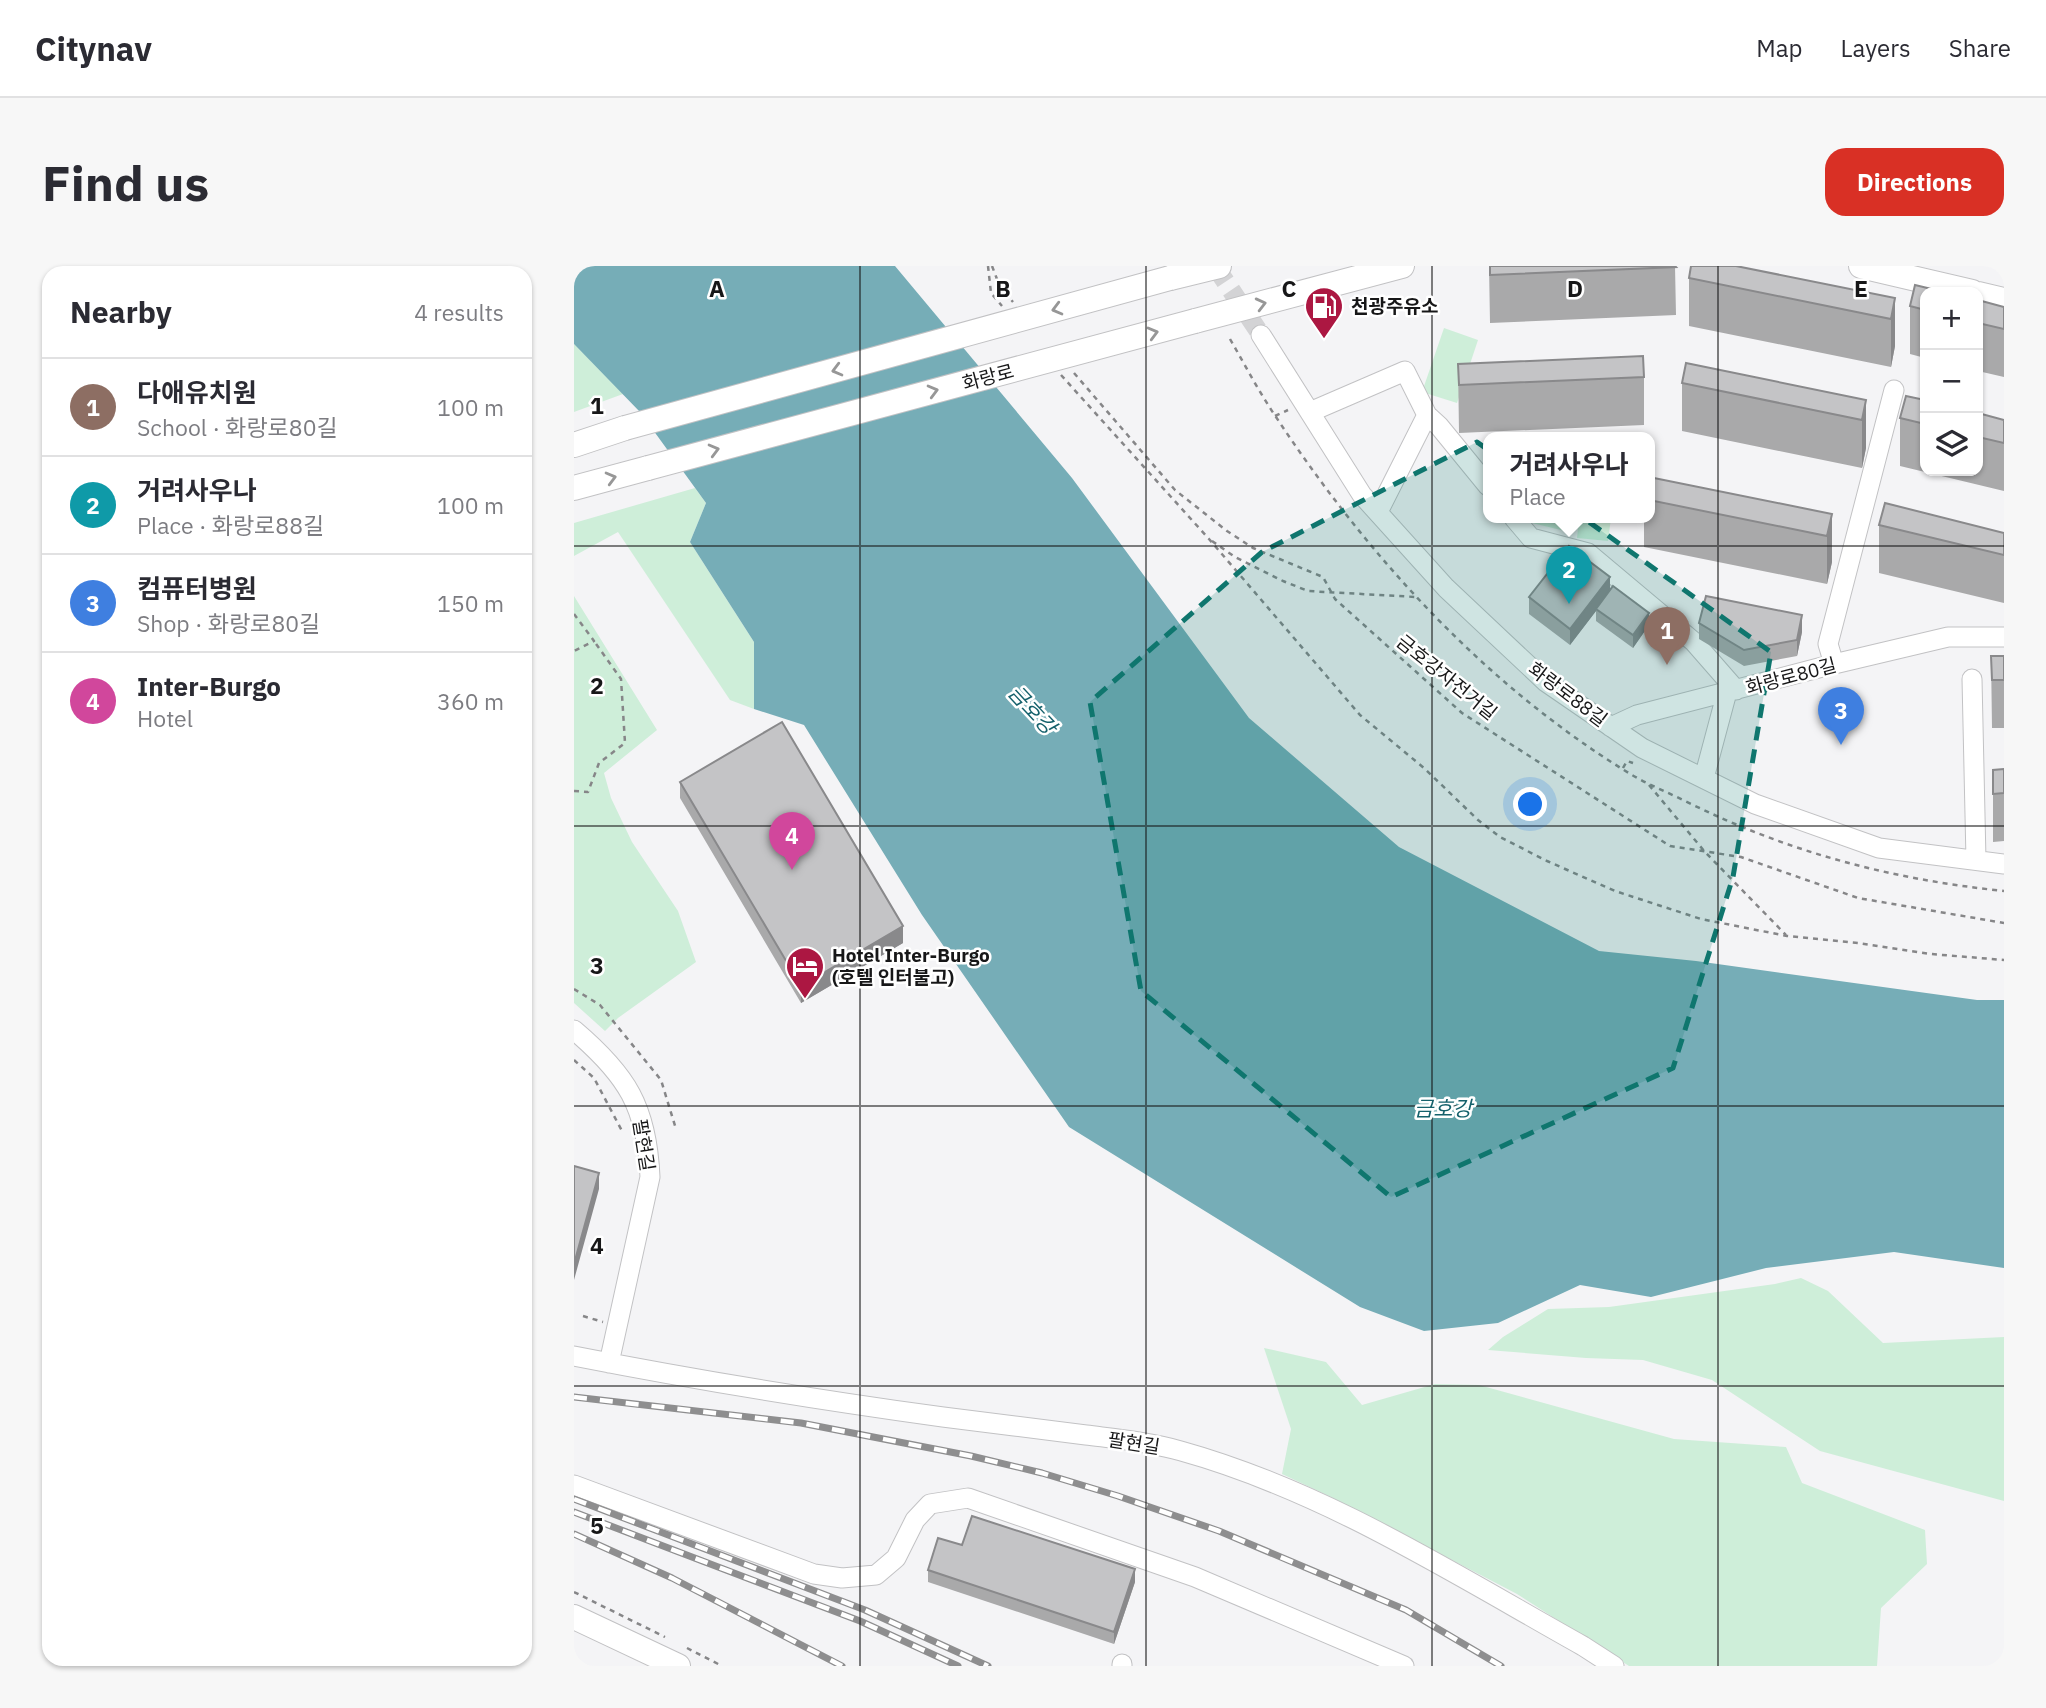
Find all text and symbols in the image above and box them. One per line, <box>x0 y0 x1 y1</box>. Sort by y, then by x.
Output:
text: Citynav <box>35 27 152 70</box>
text: Map <box>1756 32 1803 64</box>
text: Layers <box>1841 32 1911 64</box>
text: Share <box>1949 32 2011 64</box>
button: Directions <box>1825 148 2004 216</box>
text: Find us <box>42 151 209 214</box>
text: A <box>709 273 725 303</box>
text: B <box>995 273 1011 303</box>
text: C <box>1282 273 1297 303</box>
text: D <box>1567 273 1583 303</box>
text: E <box>1854 273 1868 303</box>
fuel station icon: 천광주유소 <box>1303 285 1345 340</box>
map controls <box>1920 287 1983 476</box>
button: + <box>1920 287 1983 350</box>
text: Nearby <box>70 292 172 331</box>
place label: 천광주유소 <box>1351 294 1438 318</box>
text: 4 results <box>414 297 504 327</box>
one-way arrow <box>1255 298 1267 312</box>
one-way arrow <box>1051 301 1063 316</box>
one-way arrow <box>1147 326 1159 341</box>
button: − <box>1920 350 1983 413</box>
street label: 화랑로 <box>960 359 1016 395</box>
one-way arrow <box>831 361 843 376</box>
text: 다애유치원 <box>137 375 257 409</box>
one-way arrow <box>927 385 939 400</box>
text: 1 <box>590 390 604 420</box>
text: 1 <box>86 392 100 422</box>
text: 100 m <box>437 392 504 422</box>
text: School · 화랑로80길 <box>137 412 338 442</box>
button: layers <box>1920 413 1983 476</box>
popup <box>1483 432 1655 523</box>
one-way arrow <box>707 444 719 458</box>
text: 거려사우나 <box>1509 447 1629 481</box>
one-way arrow <box>605 472 617 486</box>
text: 거려사우나 <box>137 473 257 507</box>
text: Place <box>1509 481 1566 511</box>
text: 2 <box>86 490 100 520</box>
text: 100 m <box>437 490 504 520</box>
text: Place · 화랑로88길 <box>137 510 324 540</box>
pin: 2 <box>1546 546 1592 604</box>
text: 컴퓨터병원 <box>137 571 257 605</box>
text: 3 <box>86 588 100 618</box>
text: 150 m <box>437 588 504 618</box>
pin: 1 <box>1644 607 1690 665</box>
text: Shop · 화랑로80길 <box>137 608 320 638</box>
street label: 금호강자전거길 <box>1392 629 1502 725</box>
street label: 화랑로80길 <box>1743 652 1839 700</box>
street label: 화랑로88길 <box>1524 657 1612 731</box>
text: Inter-Burgo <box>137 669 281 703</box>
text: 2 <box>590 670 604 700</box>
water label: 금호강 <box>1003 679 1065 742</box>
text: 4 <box>86 686 100 716</box>
text: 360 m <box>437 686 504 716</box>
pin: 3 <box>1818 687 1864 745</box>
text: Hotel <box>137 703 193 733</box>
your location <box>1513 787 1547 821</box>
pin: 4 <box>769 812 815 870</box>
place label: Hotel Inter-Burgo (호텔 인터불고) <box>832 943 990 989</box>
hotel icon: Hotel Inter-Burgo (호텔 인터불고) <box>784 945 826 1000</box>
text: 3 <box>590 950 604 980</box>
water label: 금호강 <box>1414 1094 1475 1122</box>
street label: 팔현길 <box>628 1117 660 1173</box>
text: 4 <box>590 1230 604 1260</box>
street label: 팔현길 <box>1106 1427 1162 1459</box>
text: 5 <box>590 1510 604 1540</box>

